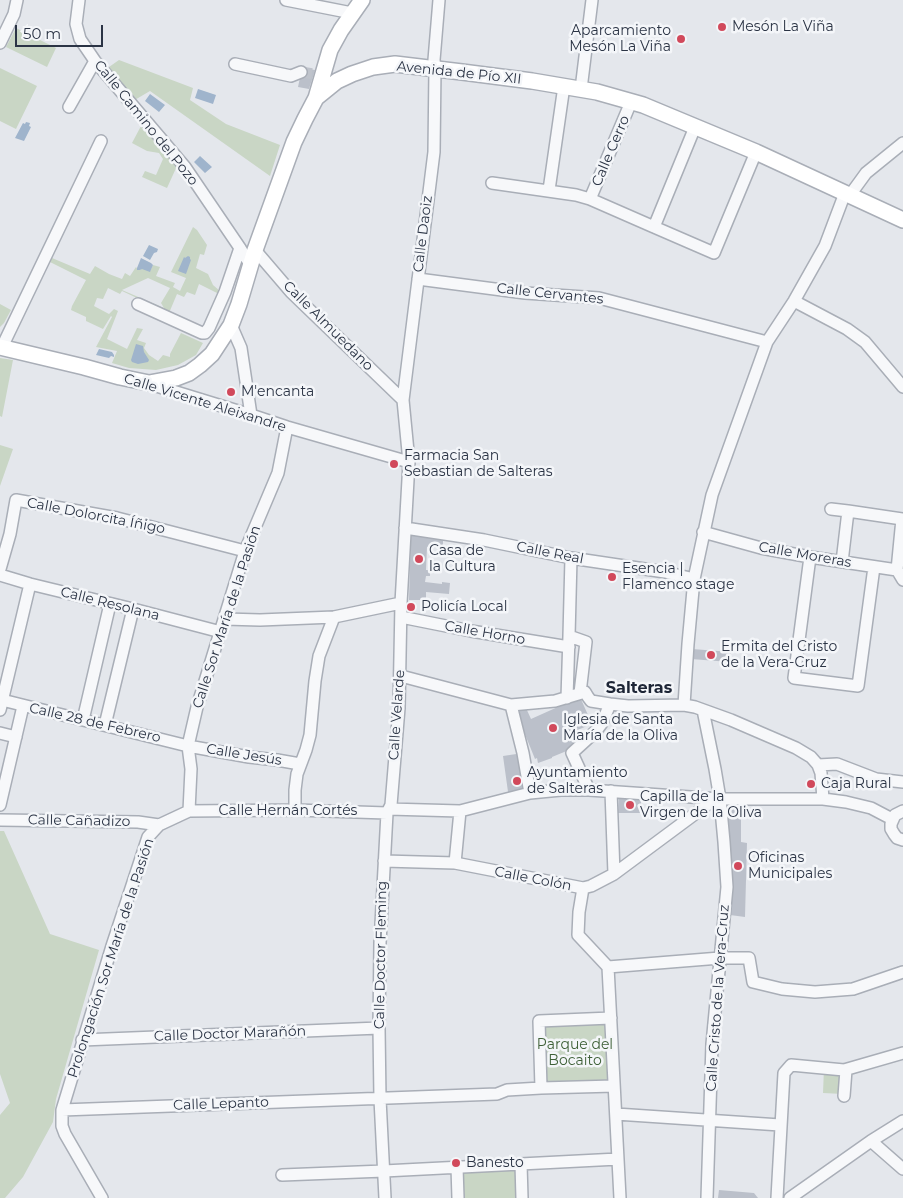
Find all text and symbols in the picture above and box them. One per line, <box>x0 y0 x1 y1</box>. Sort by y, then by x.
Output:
scale bar <box>18 15 105 47</box>
place label: Mesón La Viña <box>732 19 834 35</box>
marker: Mesón La Viña <box>716 21 728 33</box>
place label: Aparcamiento Mesón La Viña <box>569 23 671 56</box>
text: 50 m <box>23 24 61 43</box>
marker: Aparcamiento Mesón La Viña <box>675 33 687 45</box>
street label: Calle Camino del Pozo <box>90 57 202 189</box>
street label: Avenida de Pío XII <box>396 58 522 88</box>
street label: Calle Cerro <box>589 113 633 189</box>
street label: Calle Daoiz <box>410 195 436 273</box>
street label: Calle Almuedano <box>280 278 376 374</box>
street label: Calle Cervantes <box>496 280 604 308</box>
street label: Calle Vicente Aleixandre <box>122 370 288 436</box>
place label: M'encanta <box>241 384 314 400</box>
marker: M'encanta <box>225 386 237 398</box>
place label: Farmacia San Sebastian de Salteras <box>404 448 553 481</box>
marker: Farmacia San Sebastian de Salteras <box>388 458 400 470</box>
street label: Calle Dolorcita Íñigo <box>25 494 167 538</box>
street label: Calle Sor María de la Pasión <box>189 523 265 711</box>
street label: Calle Real <box>515 538 585 568</box>
street label: Calle Moreras <box>757 539 853 571</box>
place label: Casa de la Cultura <box>429 543 496 576</box>
marker: Casa de la Cultura <box>413 553 425 565</box>
place label: Esencia | Flamenco stage <box>622 561 734 594</box>
marker: Esencia | Flamenco stage <box>606 571 618 583</box>
street label: Calle Resolana <box>59 584 161 624</box>
place label: Policía Local <box>421 599 507 615</box>
marker: Policía Local <box>405 601 417 613</box>
street label: Calle Horno <box>443 618 527 648</box>
place label: Ermita del Cristo de la Vera-Cruz <box>721 639 837 672</box>
marker: Ermita del Cristo de la Vera-Cruz <box>705 649 717 661</box>
street label: Calle Velarde <box>385 669 409 761</box>
district label: Salteras <box>606 678 672 698</box>
street label: Calle 28 de Febrero <box>28 700 162 746</box>
place label: Iglesia de Santa María de la Oliva <box>563 712 678 744</box>
marker: Iglesia de Santa María de la Oliva <box>547 722 559 734</box>
street label: Calle Jesús <box>205 741 283 769</box>
place label: Ayuntamiento de Salteras <box>527 765 628 798</box>
marker: Ayuntamiento de Salteras <box>511 775 523 787</box>
place label: Caja Rural <box>821 776 891 792</box>
marker: Caja Rural <box>805 778 817 790</box>
place label: Capilla de la Virgen de la Oliva <box>640 789 762 822</box>
marker: Capilla de la Virgen de la Oliva <box>624 799 636 811</box>
street label: Calle Hernán Cortés <box>219 803 357 819</box>
street label: Calle Cañadizo <box>28 812 130 830</box>
street label: Prolongación Sor María de la Pasión <box>64 836 158 1080</box>
place label: Oficinas Municipales <box>748 850 832 882</box>
marker: Oficinas Municipales <box>732 860 744 872</box>
street label: Calle Colón <box>493 863 573 895</box>
street label: Calle Doctor Fleming <box>371 881 391 1029</box>
street label: Calle Cristo de la Vera-Cruz <box>703 904 733 1092</box>
street label: Calle Doctor Marañón <box>154 1023 306 1045</box>
park label: Parque del Bocaito <box>537 1037 613 1070</box>
street label: Calle Lepanto <box>173 1094 269 1114</box>
place label: Banesto <box>466 1155 524 1171</box>
marker: Banesto <box>450 1157 462 1169</box>

